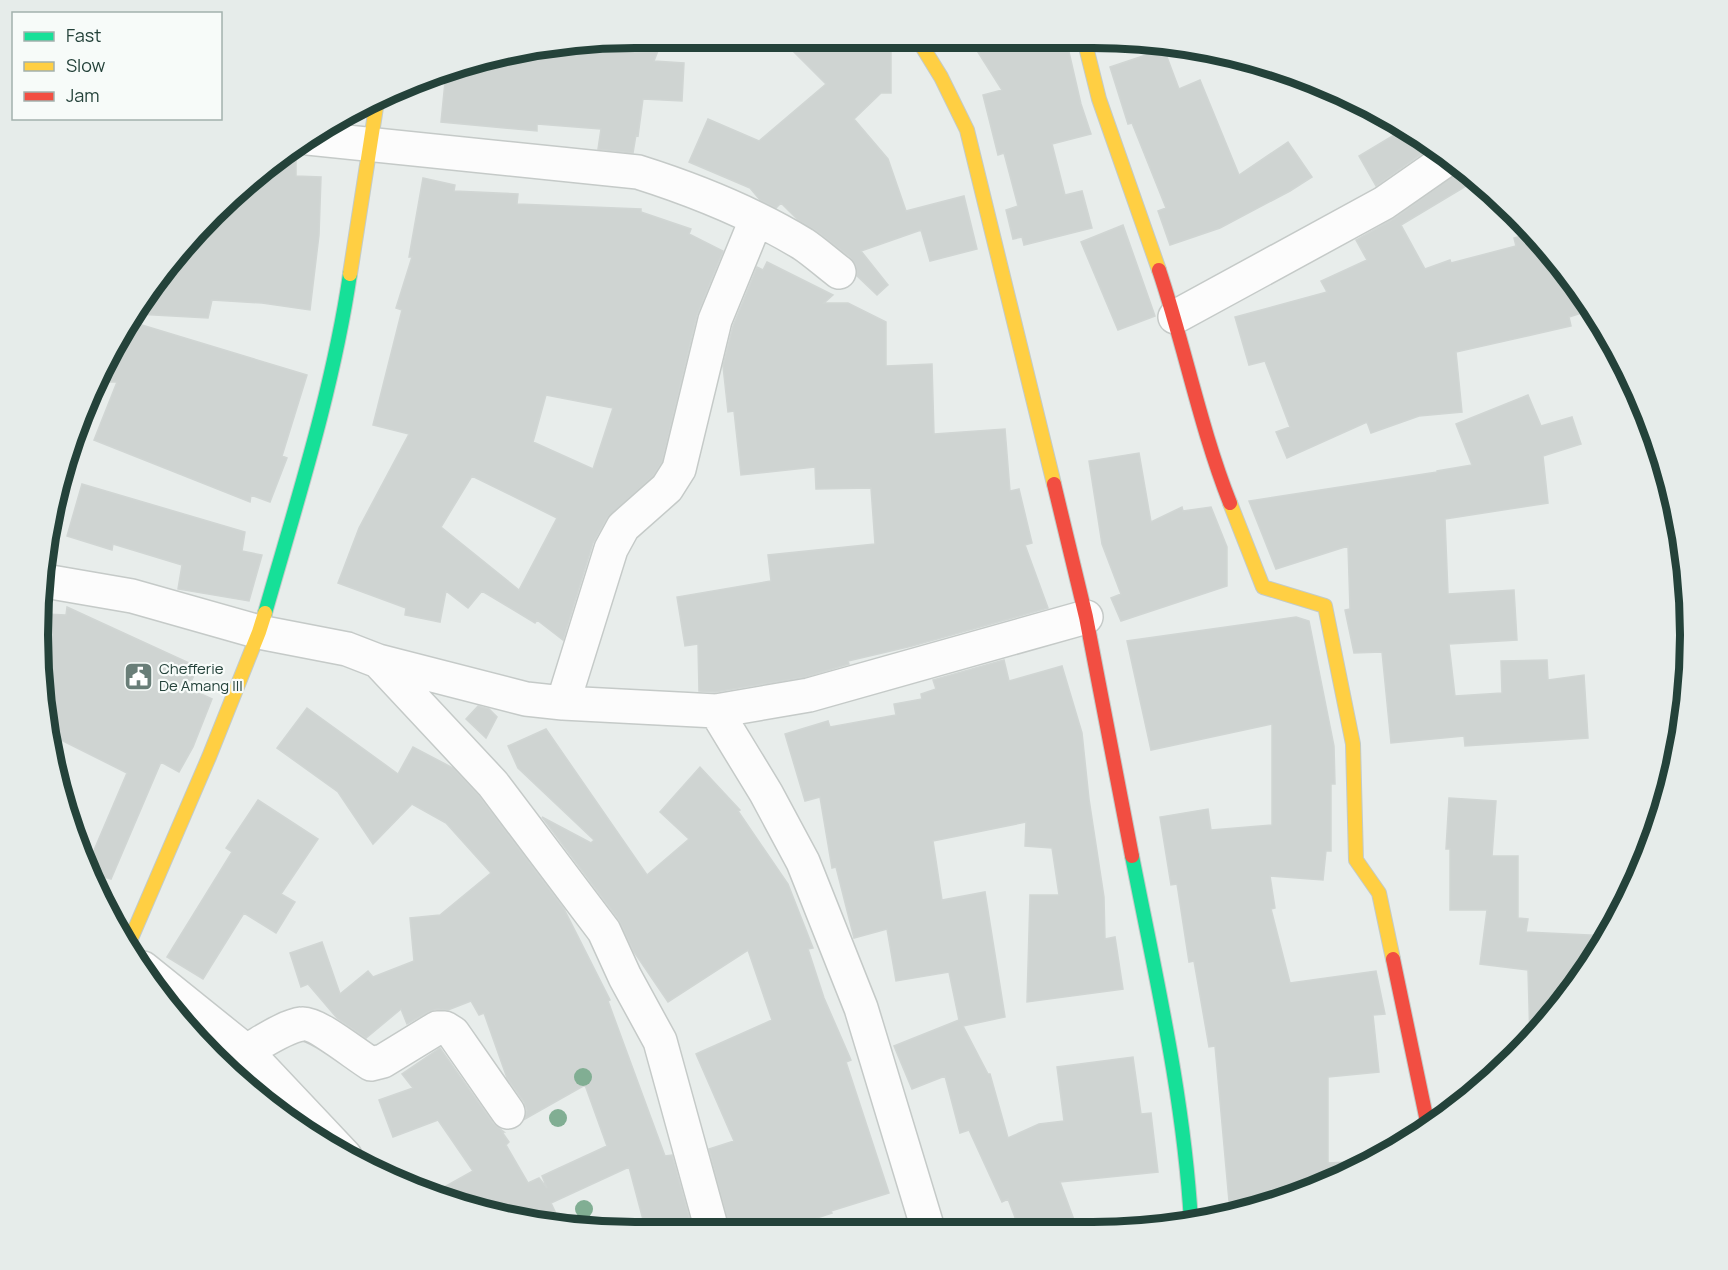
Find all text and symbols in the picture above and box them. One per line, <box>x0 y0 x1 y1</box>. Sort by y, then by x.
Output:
legend <box>12 12 222 120</box>
text: Fast <box>66 23 101 47</box>
text: Slow <box>66 53 106 77</box>
text: Jam <box>66 83 100 107</box>
place label: Chefferie De Amang III <box>159 658 243 696</box>
public building icon: Chefferie De Amang III <box>122 661 154 693</box>

